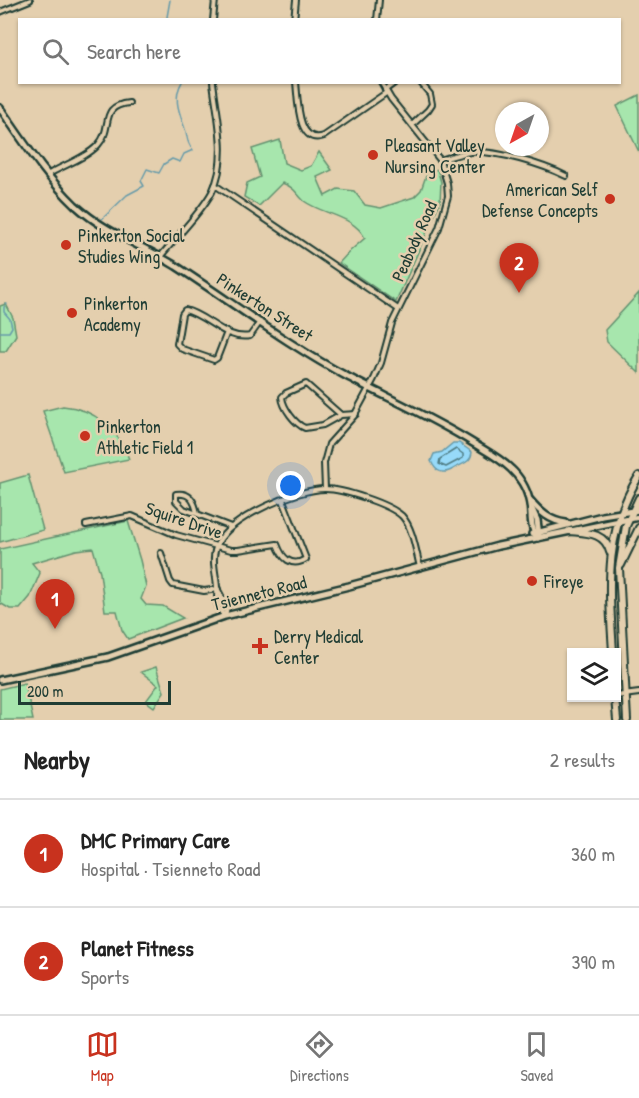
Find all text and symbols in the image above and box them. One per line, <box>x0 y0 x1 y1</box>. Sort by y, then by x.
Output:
search box <box>18 18 621 84</box>
icon: search <box>39 35 72 68</box>
text: Search here <box>87 36 181 66</box>
north arrow <box>495 102 549 156</box>
place label: Pleasant Valley Nursing Center <box>385 133 485 179</box>
marker: Pleasant Valley Nursing Center <box>366 148 380 162</box>
place label: American Self Defense Concepts <box>482 177 599 223</box>
marker: American Self Defense Concepts <box>603 192 617 206</box>
street label: Peabody Road <box>385 197 443 285</box>
place label: Pinkerton Social Studies Wing <box>78 223 185 269</box>
marker: Pinkerton Social Studies Wing <box>59 238 73 252</box>
pin: 2 <box>500 244 538 293</box>
street label: Pinkerton Street <box>212 267 319 348</box>
place label: Pinkerton Academy <box>84 291 148 337</box>
marker: Pinkerton Academy <box>65 306 79 320</box>
place label: Pinkerton Athletic Field 1 <box>97 414 193 460</box>
marker: Pinkerton Athletic Field 1 <box>78 429 92 443</box>
your location <box>276 471 305 500</box>
street label: Squire Drive <box>142 495 226 545</box>
street label: Tsienneto Road <box>209 569 309 617</box>
place label: Fireye <box>543 569 584 594</box>
marker: Fireye <box>525 574 539 588</box>
pin: 1 <box>36 580 74 629</box>
place label: Derry Medical Center <box>274 624 363 670</box>
marker: Derry Medical Center <box>251 637 269 655</box>
map controls <box>567 648 621 702</box>
button: layers <box>567 648 621 702</box>
scale bar <box>18 678 171 706</box>
text: 200 m <box>27 680 63 702</box>
text: Nearby <box>24 742 90 777</box>
text: 2 results <box>550 746 615 773</box>
text: DMC Primary Care <box>81 825 230 855</box>
text: 1 <box>40 840 47 867</box>
text: 360 m <box>571 840 615 867</box>
text: Hospital · Tsienneto Road <box>81 855 260 882</box>
text: Planet Fitness <box>81 933 194 963</box>
text: 2 <box>39 948 48 975</box>
text: 390 m <box>572 948 615 975</box>
text: Sports <box>81 963 129 990</box>
tab: Map <box>86 1028 119 1086</box>
tab: Directions <box>290 1028 349 1086</box>
tab: Saved <box>520 1028 553 1086</box>

